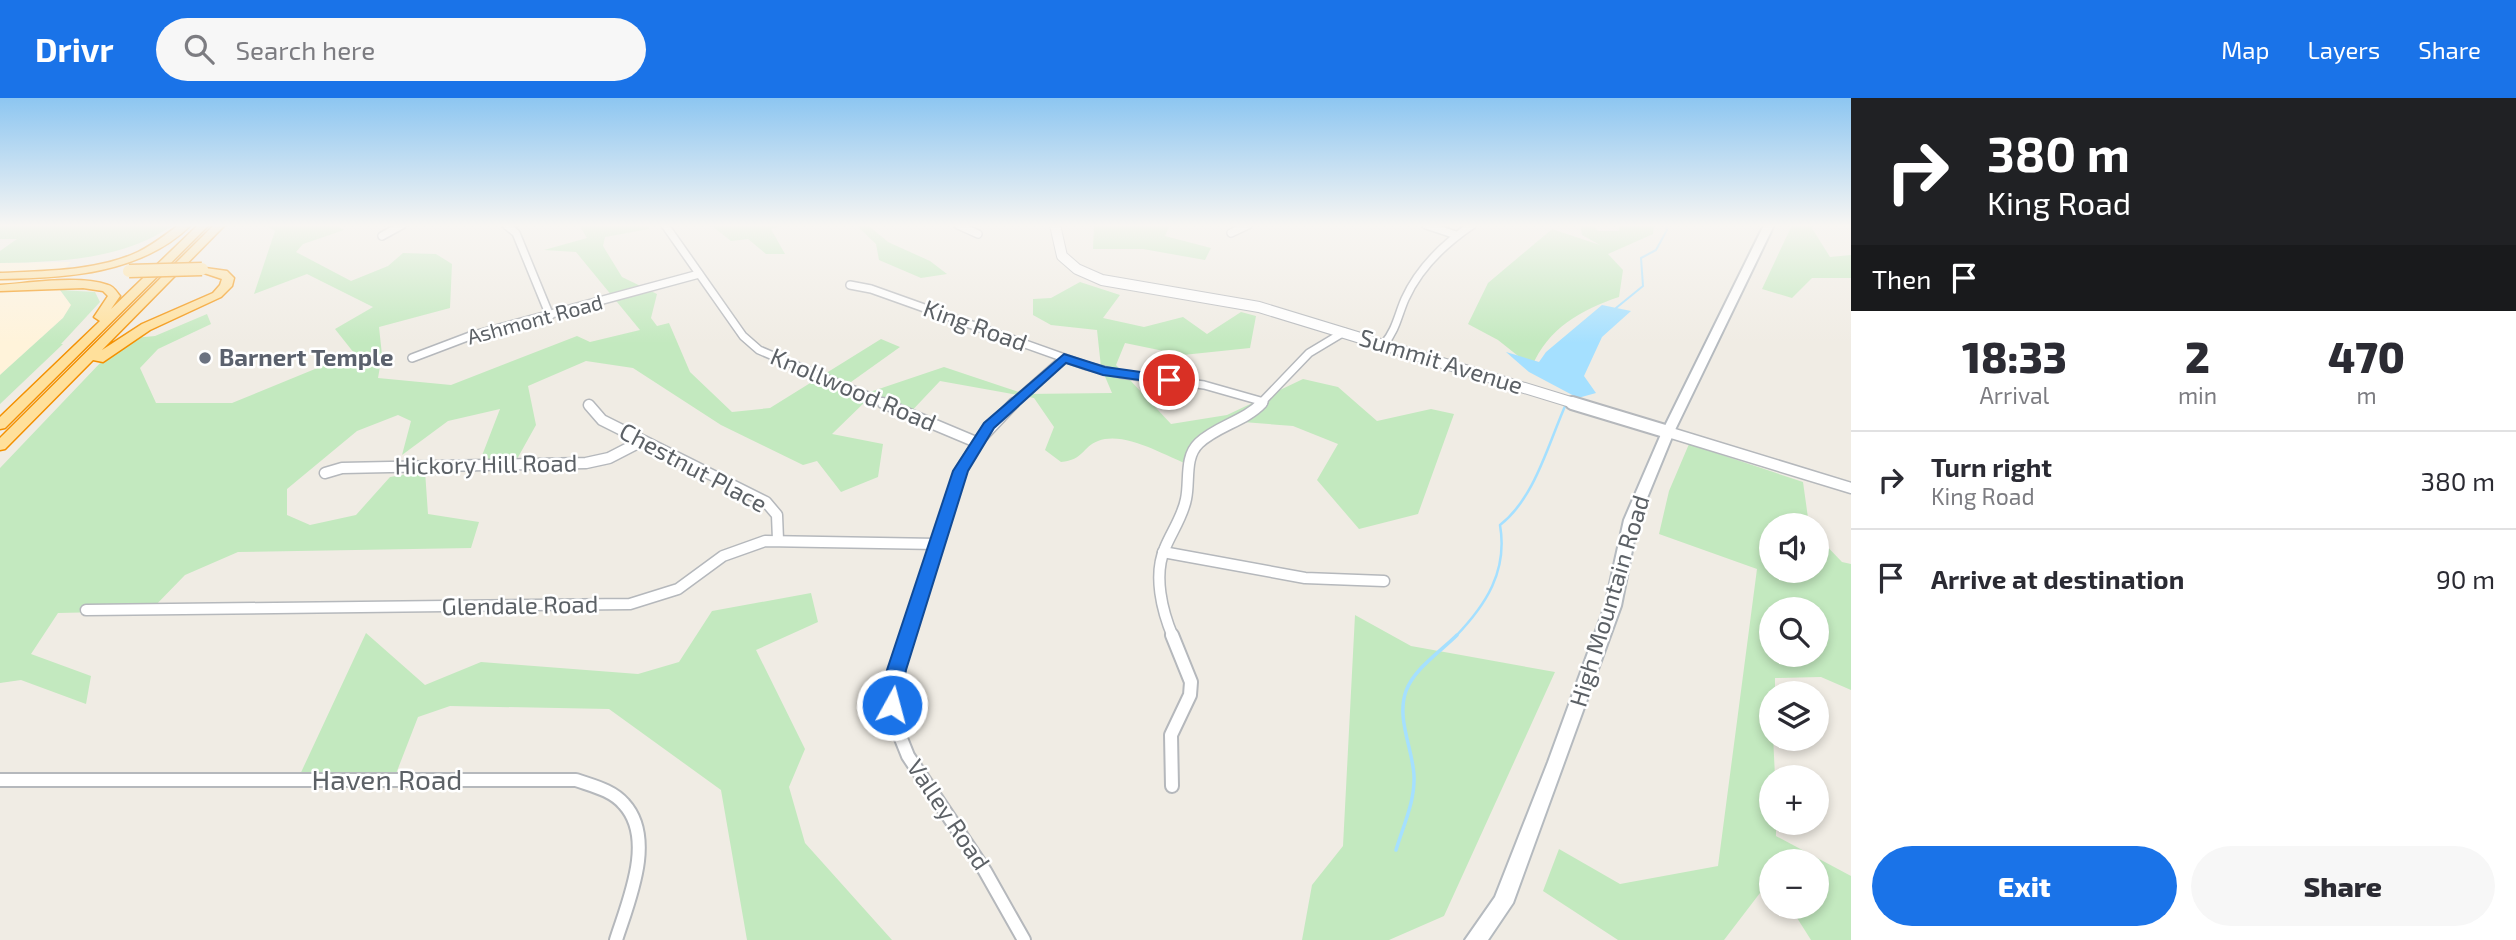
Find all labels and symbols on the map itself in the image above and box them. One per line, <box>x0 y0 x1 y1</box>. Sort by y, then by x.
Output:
street label: Ashmont Road <box>464 288 605 349</box>
street label: King Road <box>920 292 1031 357</box>
street label: Summit Avenue <box>1356 322 1527 399</box>
street label: Knollwood Road <box>766 341 941 437</box>
place label: Barnert Temple <box>219 342 394 371</box>
marker: Barnert Temple <box>197 350 213 366</box>
pin <box>1139 350 1199 410</box>
street label: Chestnut Place <box>615 416 772 518</box>
street label: Hickory Hill Road <box>394 447 578 480</box>
street label: High Mountain Road <box>1563 491 1655 710</box>
street label: Glendale Road <box>441 589 599 620</box>
position arrow <box>855 668 929 742</box>
street label: Valley Road <box>902 753 997 875</box>
street label: Haven Road <box>312 762 462 796</box>

